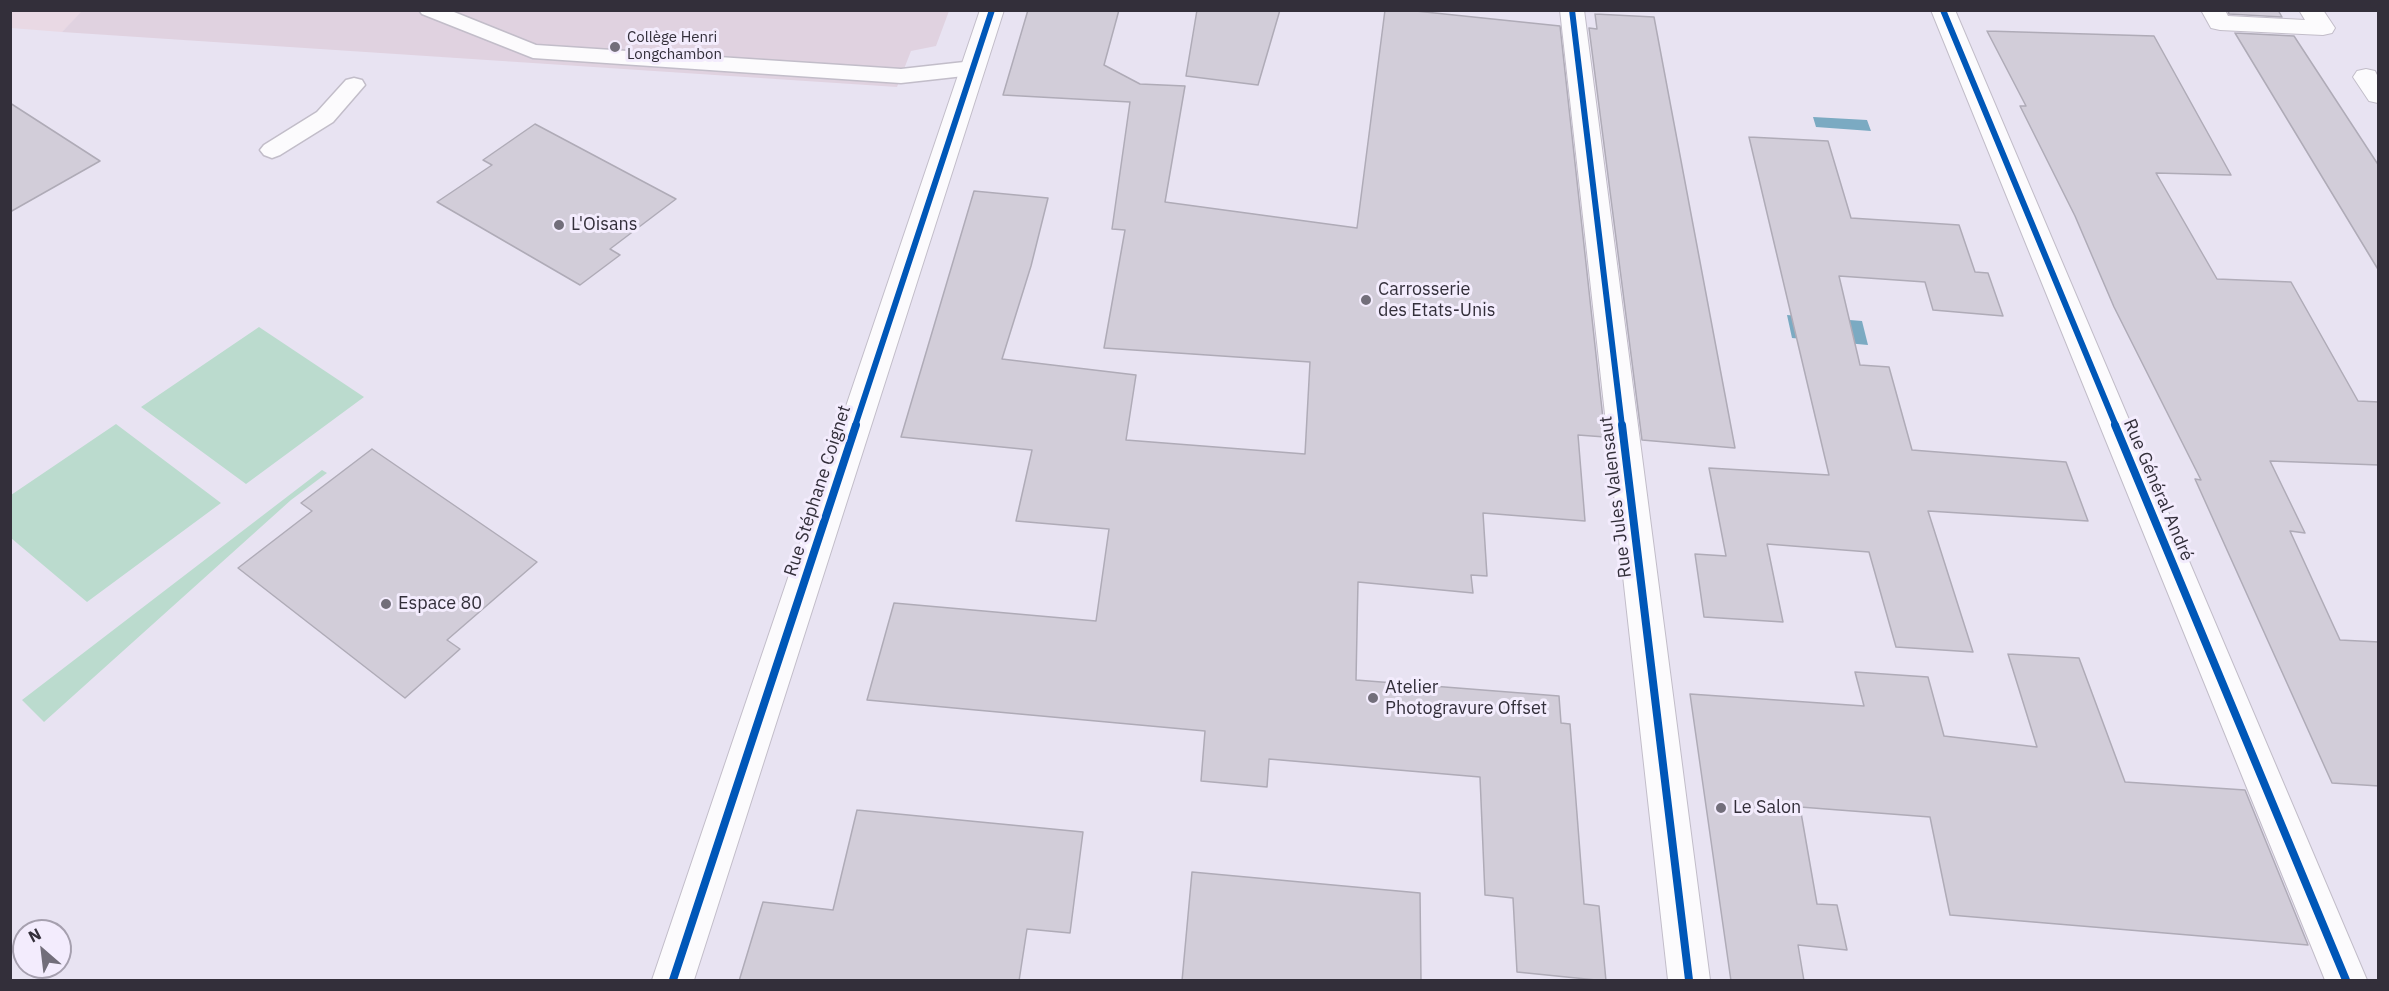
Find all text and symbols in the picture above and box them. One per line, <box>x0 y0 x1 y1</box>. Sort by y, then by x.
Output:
place label: Collège Henri Longchambon <box>627 29 722 64</box>
marker: Collège Henri Longchambon <box>608 40 622 54</box>
place label: L'Oisans <box>571 214 638 236</box>
marker: L'Oisans <box>552 218 566 232</box>
place label: Carrosserie des Etats-Unis <box>1378 279 1496 322</box>
marker: Carrosserie des Etats-Unis <box>1359 293 1373 307</box>
street label: Rue Stéphane Coignet <box>780 403 856 579</box>
street label: Rue Jules Valensaut <box>1595 415 1637 579</box>
street label: Rue Général André <box>2118 416 2198 564</box>
place label: Espace 80 <box>398 593 482 615</box>
marker: Espace 80 <box>379 597 393 611</box>
place label: Atelier Photogravure Offset <box>1385 677 1547 720</box>
marker: Atelier Photogravure Offset <box>1366 691 1380 705</box>
place label: Le Salon <box>1733 797 1801 819</box>
marker: Le Salon <box>1714 801 1728 815</box>
north arrow <box>12 919 72 979</box>
text: N <box>25 923 44 946</box>

